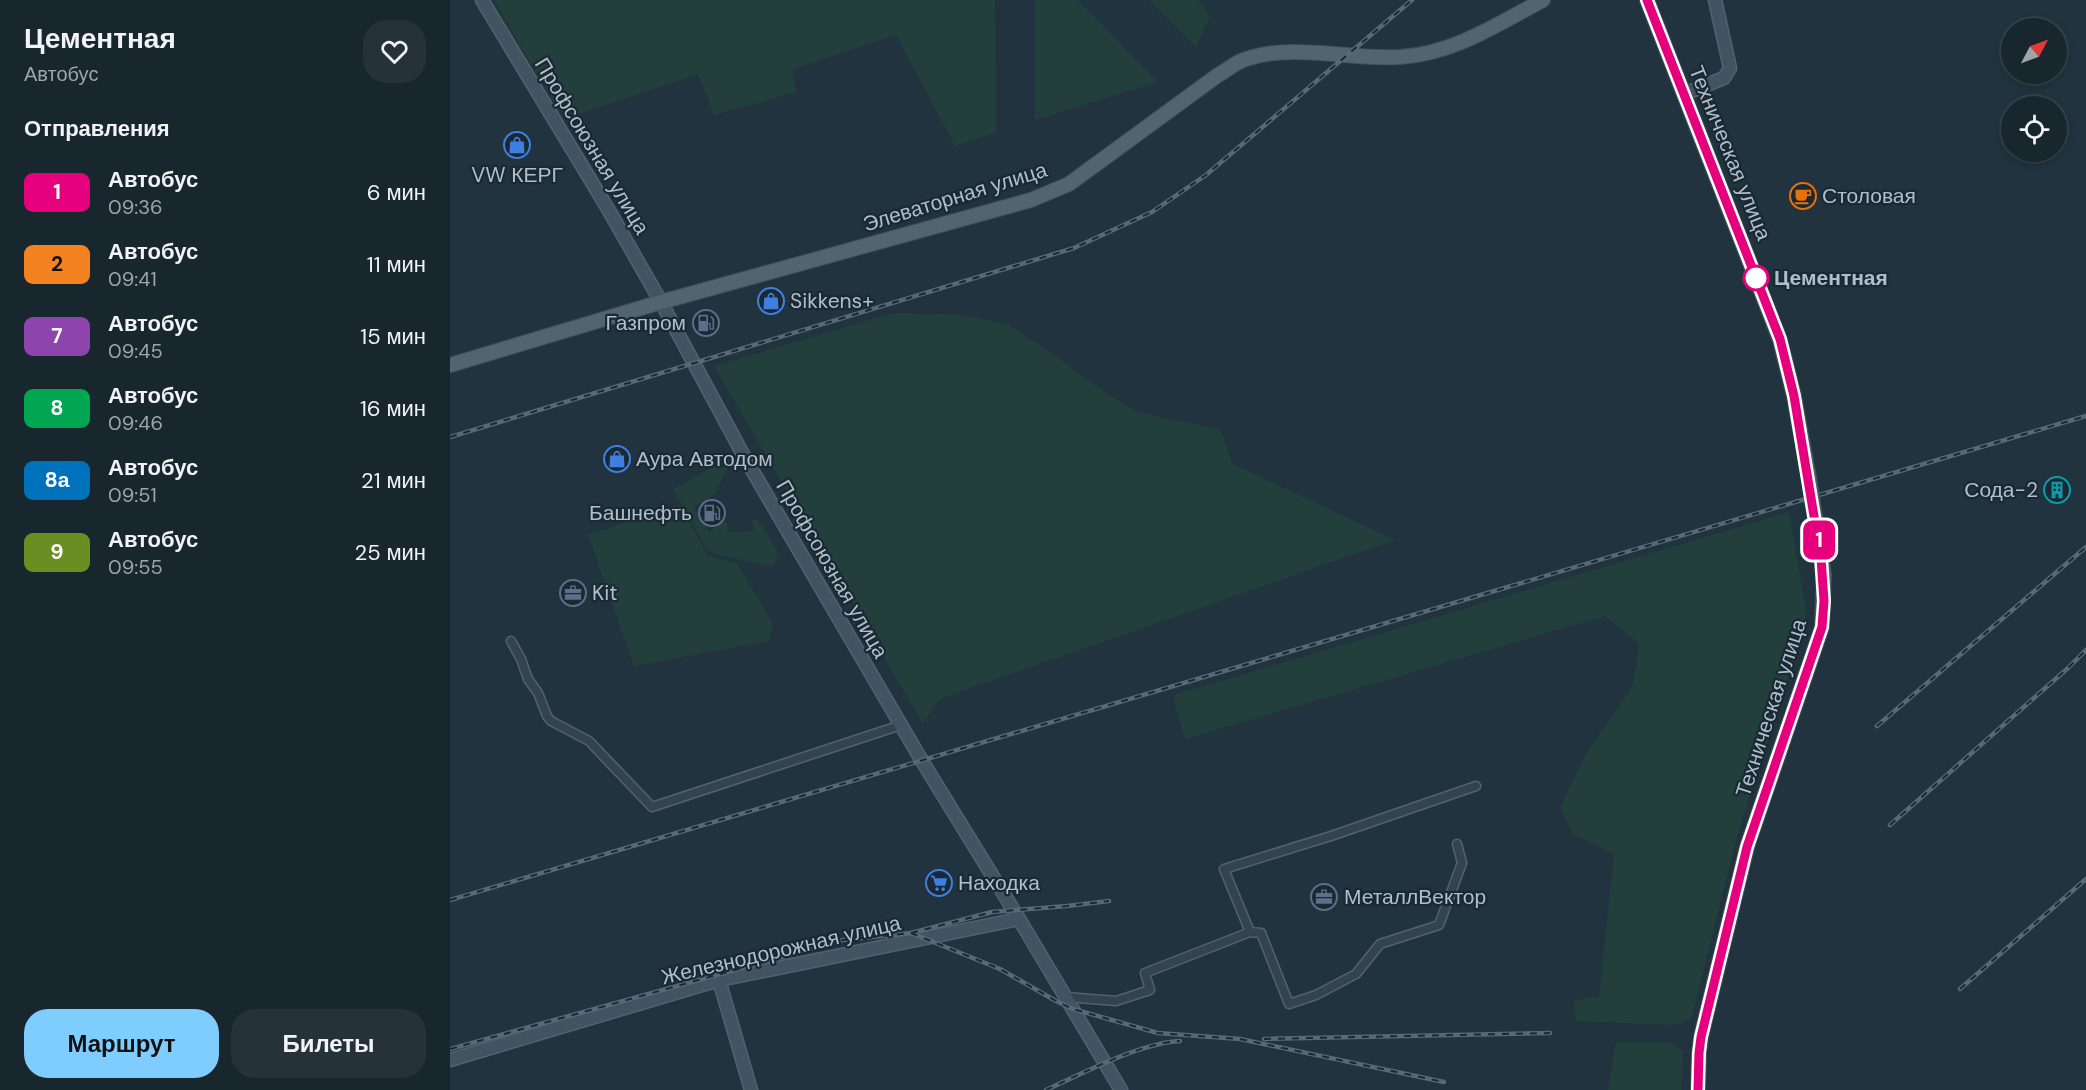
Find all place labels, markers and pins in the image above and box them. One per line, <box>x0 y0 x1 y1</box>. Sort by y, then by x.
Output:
shop icon: VW КЕРГ <box>502 130 532 160</box>
place label: VW КЕРГ <box>471 161 563 189</box>
cafe icon: Столовая <box>1788 181 1818 211</box>
place label: Столовая <box>1822 182 1916 210</box>
place label: Цементная <box>1774 264 1888 292</box>
marker: Цементная <box>1743 265 1769 291</box>
shop icon: Sikkens+ <box>756 286 786 316</box>
place label: Sikkens+ <box>790 287 874 315</box>
fuel station icon: Газпром <box>691 308 721 338</box>
place label: Газпром <box>606 309 686 337</box>
shop icon: Аура Автодом <box>602 444 632 474</box>
place label: Аура Автодом <box>636 445 773 473</box>
building icon: Сода-2 <box>2042 475 2072 505</box>
place label: Сода-2 <box>1964 476 2038 504</box>
fuel station icon: Башнефть <box>697 498 727 528</box>
place label: Башнефть <box>589 499 692 527</box>
office icon: Kit <box>558 578 588 608</box>
place label: Kit <box>592 579 618 607</box>
supermarket icon: Находка <box>924 868 954 898</box>
place label: Находка <box>958 869 1040 897</box>
office icon: МеталлВектор <box>1309 882 1339 912</box>
place label: МеталлВектор <box>1344 883 1486 911</box>

